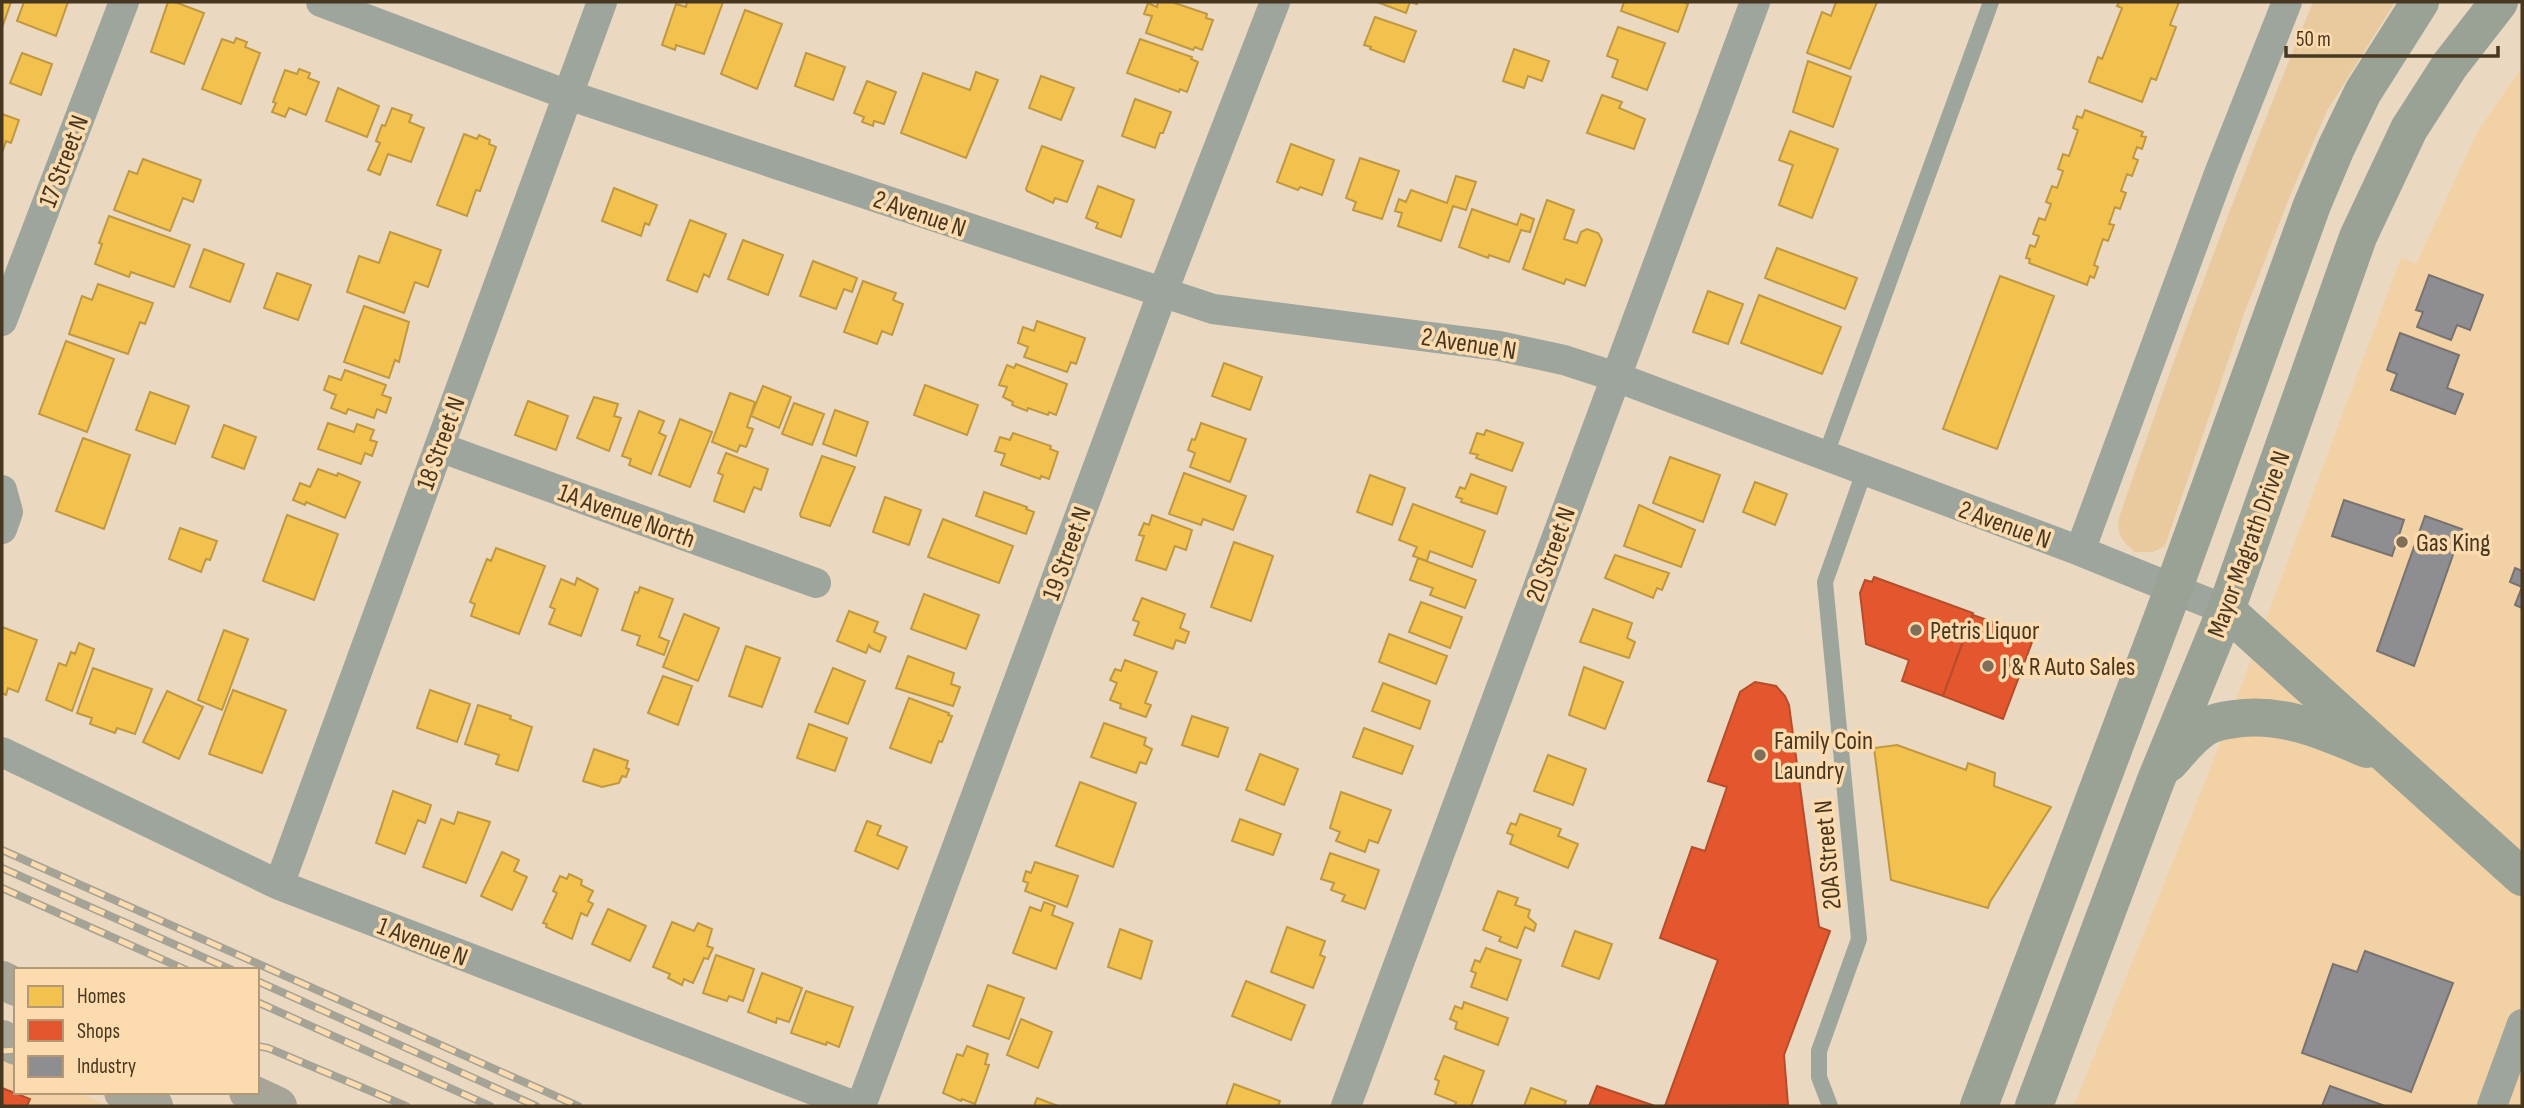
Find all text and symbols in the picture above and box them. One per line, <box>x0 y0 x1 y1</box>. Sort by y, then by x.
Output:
scale bar <box>2286 14 2498 58</box>
text: 50 m <box>2296 27 2331 52</box>
street label: 17 Street N <box>33 111 96 212</box>
street label: 2 Avenue N <box>869 184 970 245</box>
street label: 2 Avenue N <box>1419 322 1519 367</box>
street label: 18 Street N <box>410 393 473 494</box>
street label: Mayor Magrath Drive N <box>2201 447 2298 642</box>
street label: 1A Avenue North <box>554 477 699 555</box>
street label: 2 Avenue N <box>1954 494 2055 556</box>
street label: 19 Street N <box>1036 503 1099 604</box>
street label: 20 Street N <box>1520 503 1583 606</box>
place label: Gas King <box>2416 528 2491 559</box>
marker: Gas King <box>2394 534 2410 550</box>
place label: Petris Liquor <box>1930 616 2040 647</box>
marker: Petris Liquor <box>1908 622 1924 638</box>
place label: J & R Auto Sales <box>2001 652 2135 683</box>
marker: J & R Auto Sales <box>1980 658 1996 674</box>
place label: Family Coin Laundry <box>1774 726 1873 787</box>
marker: Family Coin Laundry <box>1752 747 1768 763</box>
street label: 20A Street N <box>1808 799 1849 911</box>
street label: 1 Avenue N <box>373 911 472 974</box>
legend <box>14 968 259 1094</box>
text: Homes <box>77 984 126 1009</box>
text: Shops <box>77 1019 120 1044</box>
text: Industry <box>77 1054 136 1079</box>

